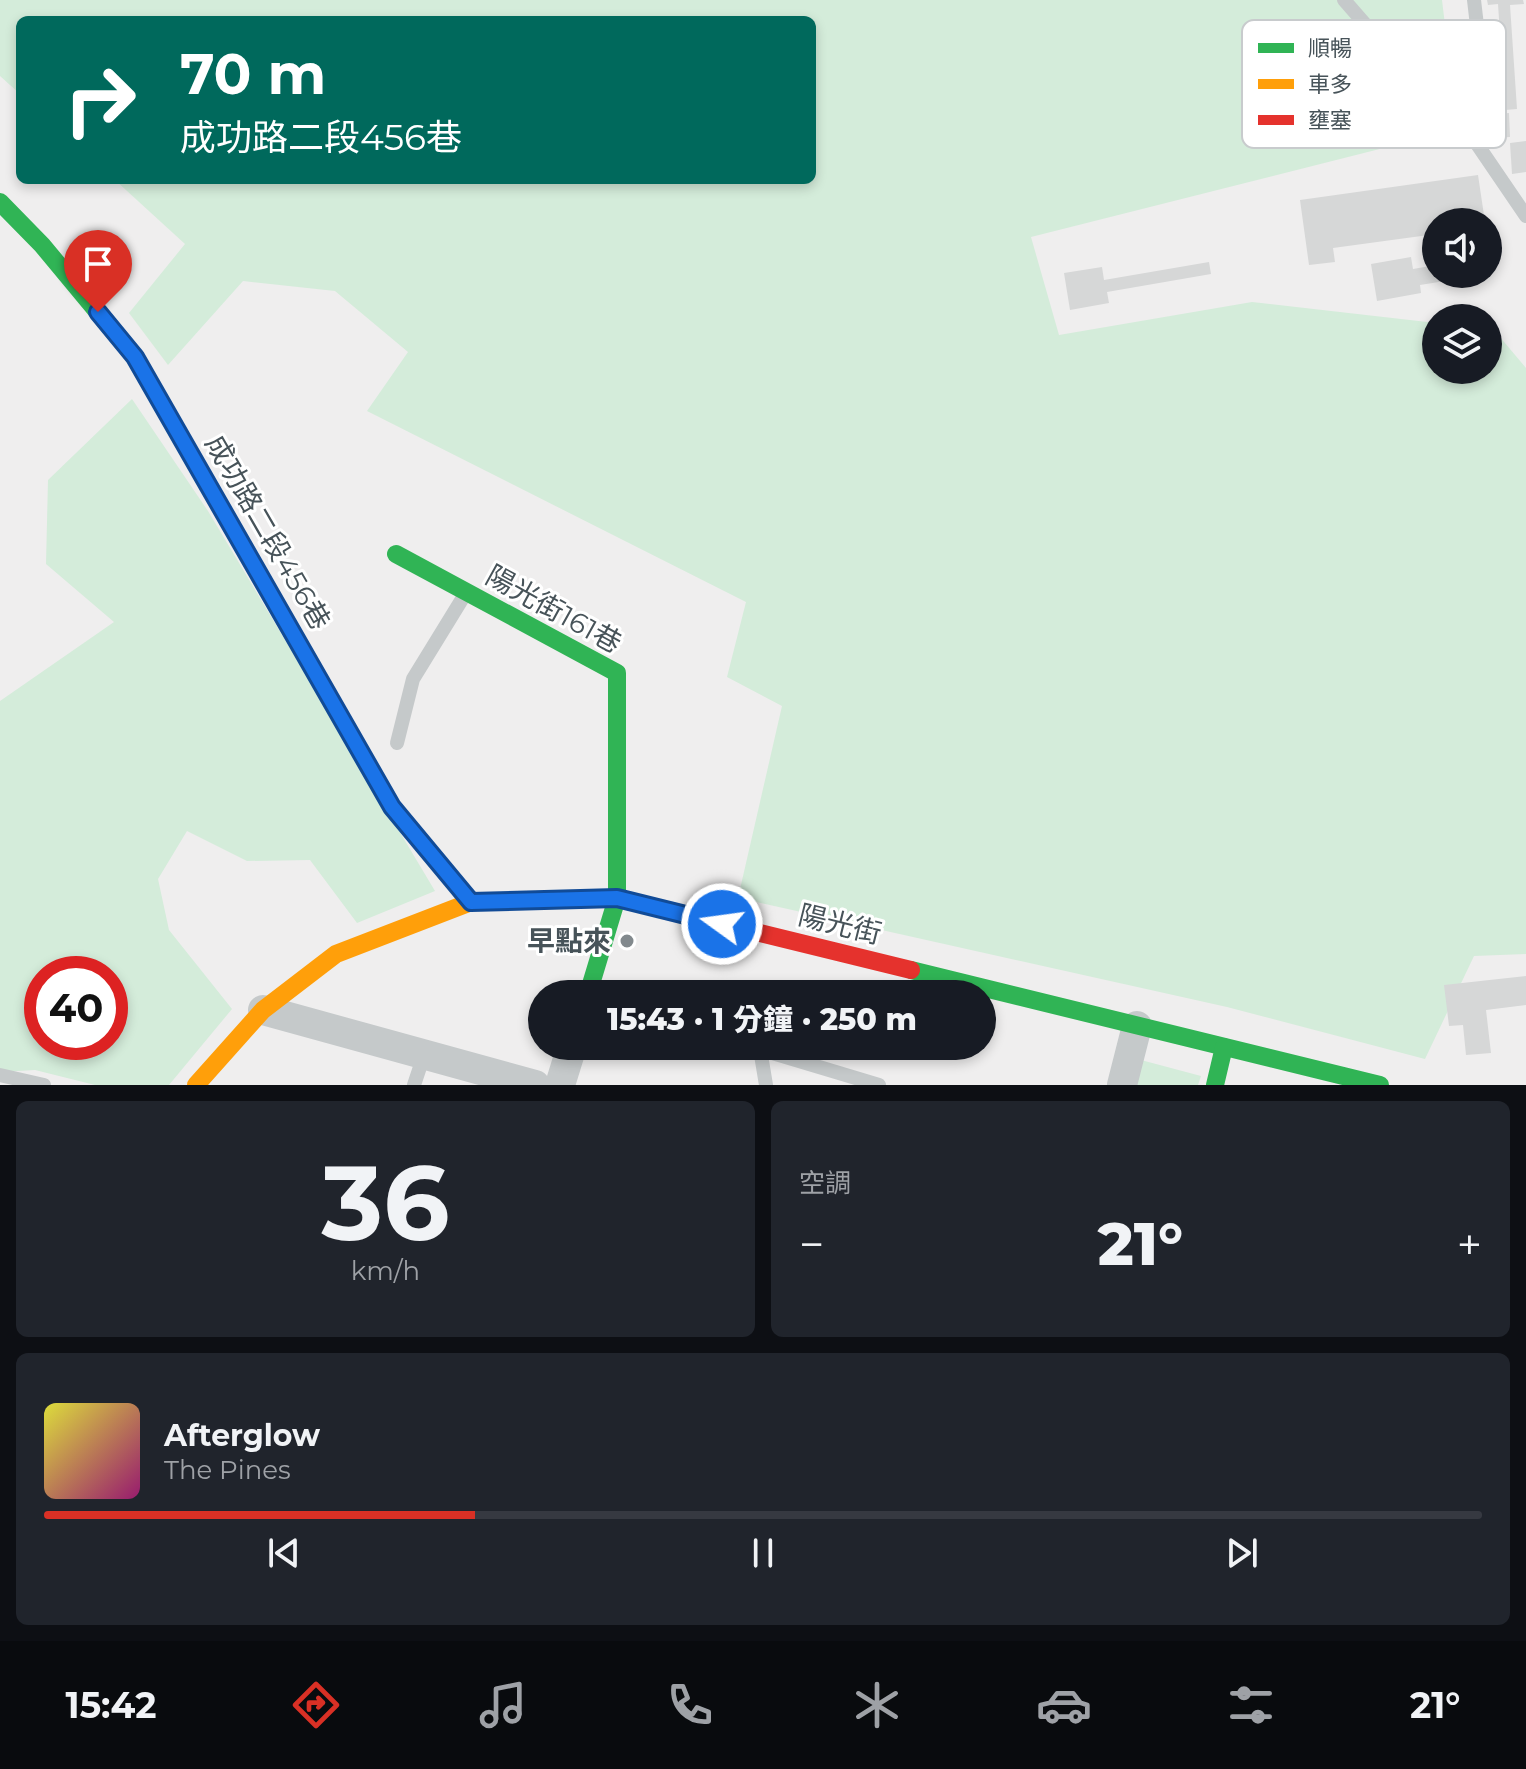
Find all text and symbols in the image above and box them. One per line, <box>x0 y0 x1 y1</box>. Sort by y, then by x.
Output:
legend <box>1242 20 1506 148</box>
text: 順暢 <box>1308 35 1352 62</box>
text: 70 m <box>180 40 326 108</box>
icon: right <box>48 48 152 152</box>
text: 車多 <box>1308 71 1352 98</box>
text: 壅塞 <box>1308 107 1352 134</box>
text: 成功路二段456巷 <box>180 115 462 159</box>
map controls <box>1422 208 1502 384</box>
button: sound <box>1422 208 1502 288</box>
pin <box>64 230 132 312</box>
icon: arrive <box>76 242 120 286</box>
button: layers <box>1422 304 1502 384</box>
street label: 成功路二段456巷 <box>198 429 338 635</box>
street label: 陽光街161巷 <box>480 558 628 660</box>
position arrow <box>680 882 764 966</box>
street label: 陽光街 <box>795 897 885 951</box>
place label: 早點來 <box>527 924 611 958</box>
marker: 早點來 <box>618 932 636 950</box>
speed limit sign: 40 <box>24 956 128 1060</box>
text: 15:43 · 1 分鐘 · 250 m <box>607 1001 917 1038</box>
text: 36 <box>322 1139 449 1266</box>
text: 空調 <box>799 1167 851 1199</box>
text: 21° <box>1098 1207 1183 1280</box>
text: − <box>799 1217 824 1271</box>
text: + <box>1457 1217 1482 1271</box>
text: km/h <box>351 1255 420 1287</box>
text: Afterglow <box>164 1417 320 1454</box>
text: The Pines <box>164 1454 291 1486</box>
icon: previous <box>262 1531 306 1575</box>
icon: pause <box>741 1531 785 1575</box>
icon: next <box>1220 1531 1264 1575</box>
icon: directions <box>288 1677 344 1733</box>
icon: music <box>475 1677 531 1733</box>
icon: phone <box>662 1677 718 1733</box>
icon: climate <box>849 1677 905 1733</box>
icon: car <box>1036 1677 1092 1733</box>
icon: filters <box>1223 1677 1279 1733</box>
text: 15:42 <box>66 1683 157 1727</box>
text: 21° <box>1410 1683 1460 1727</box>

